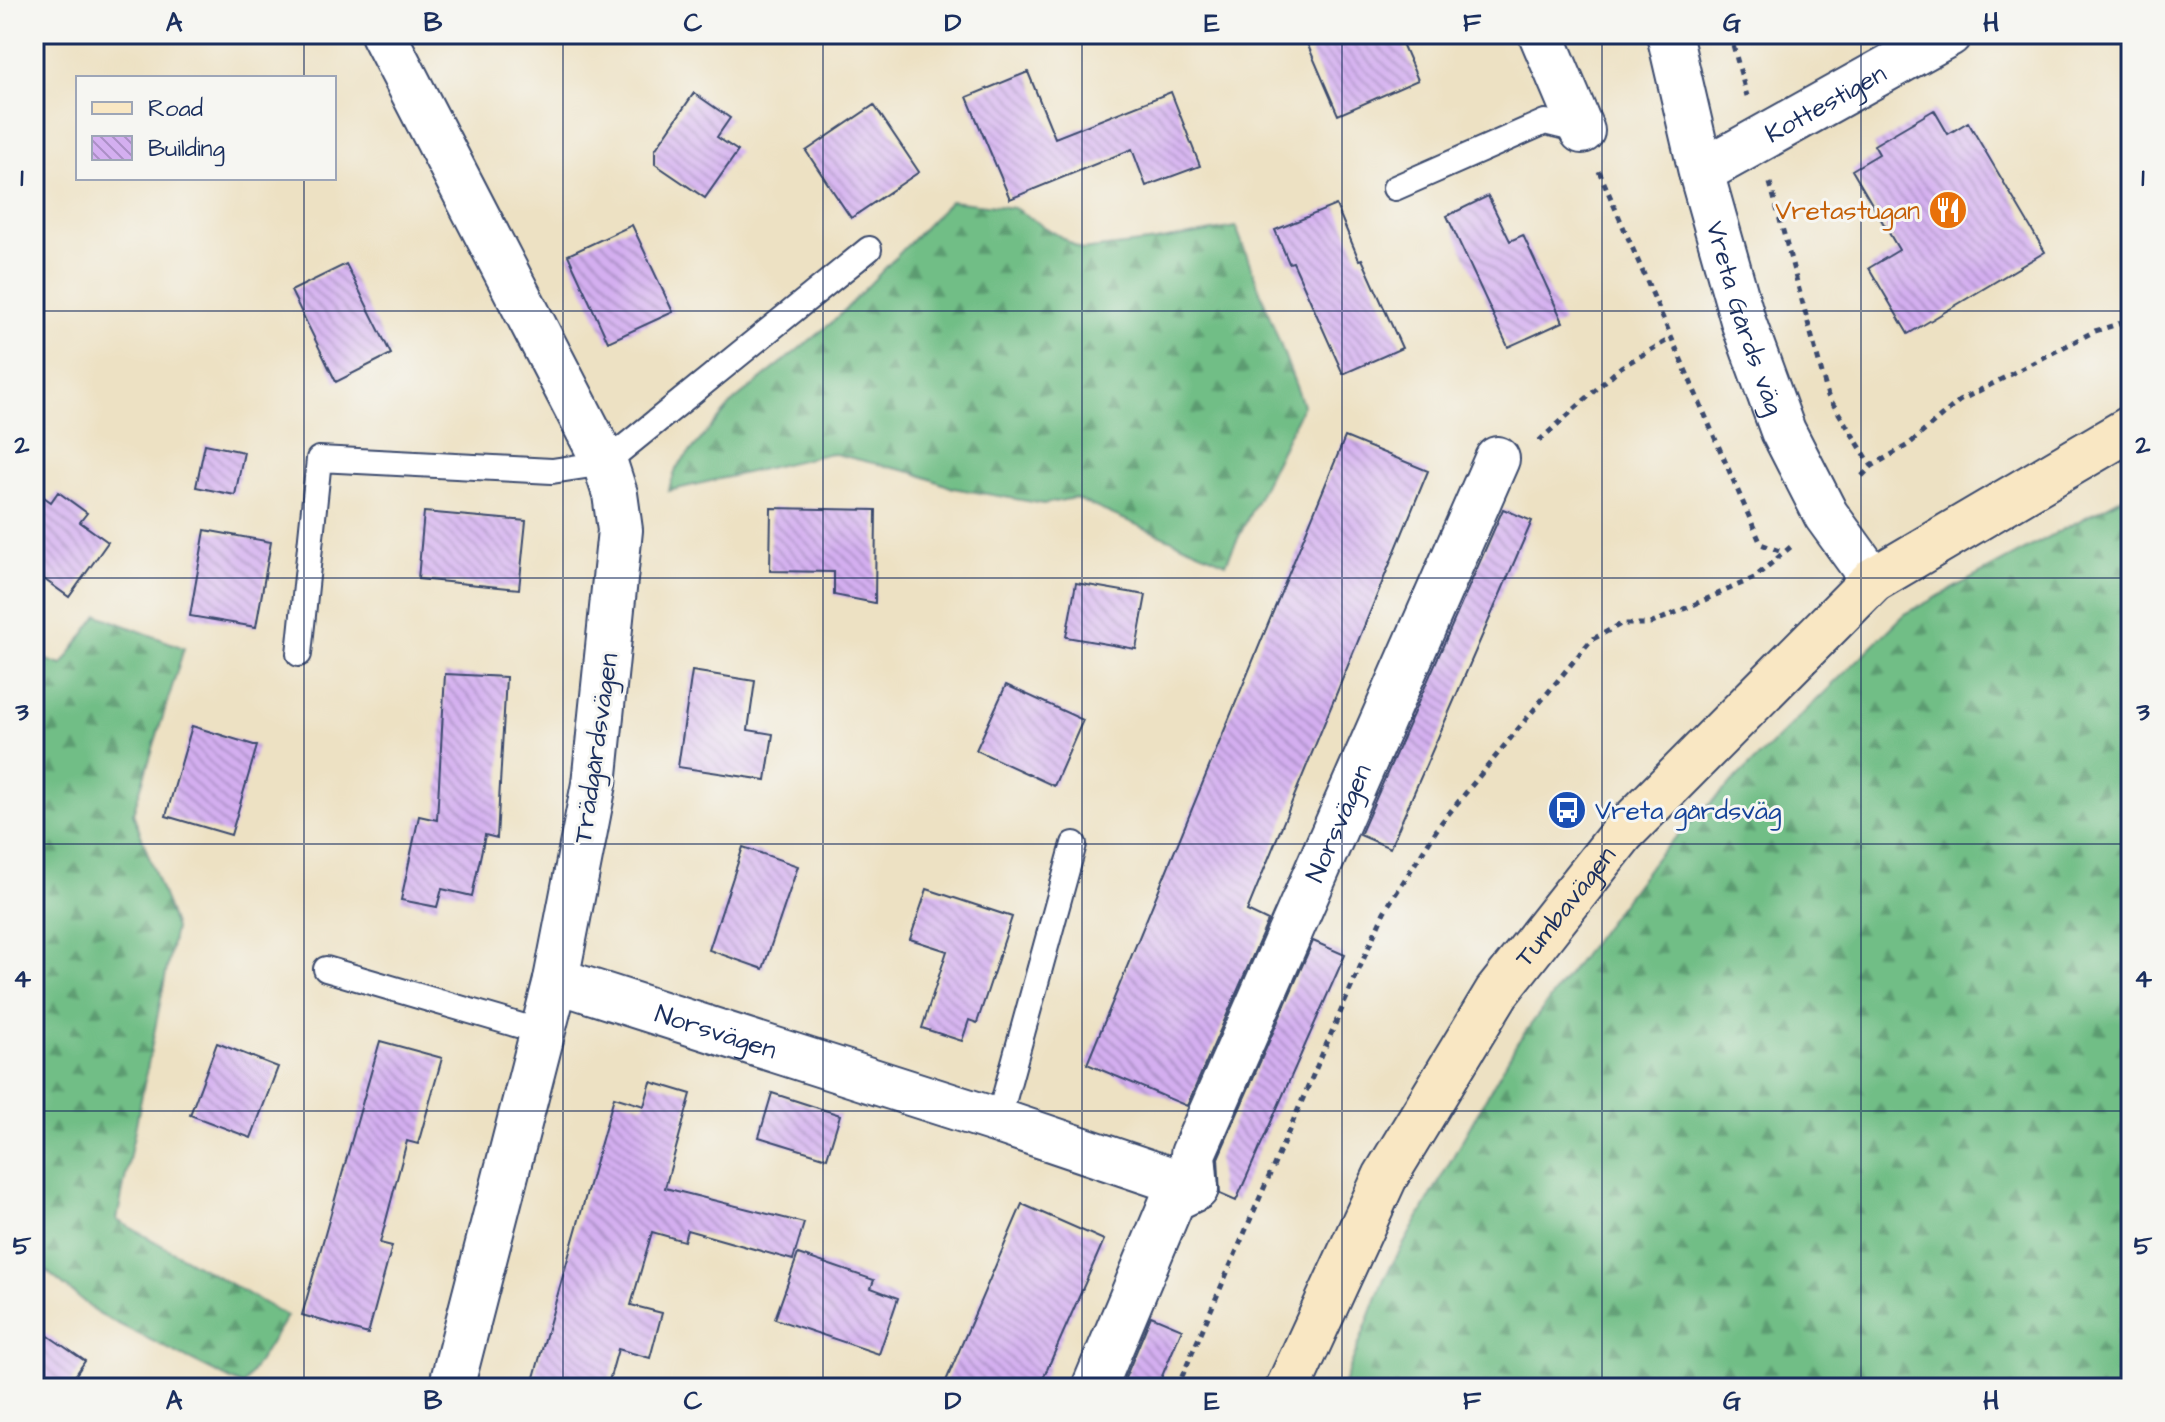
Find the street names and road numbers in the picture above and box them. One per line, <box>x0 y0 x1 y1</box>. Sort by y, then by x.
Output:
street label: Kottestigen <box>1758 56 1893 152</box>
street label: Vreta Gårds väg <box>1697 217 1793 421</box>
street label: Trädgårdsvägen <box>565 651 629 846</box>
street label: Norsvägen <box>1297 758 1380 888</box>
street label: Tumbavägen <box>1507 839 1624 975</box>
street label: Norsvägen <box>650 996 781 1068</box>

